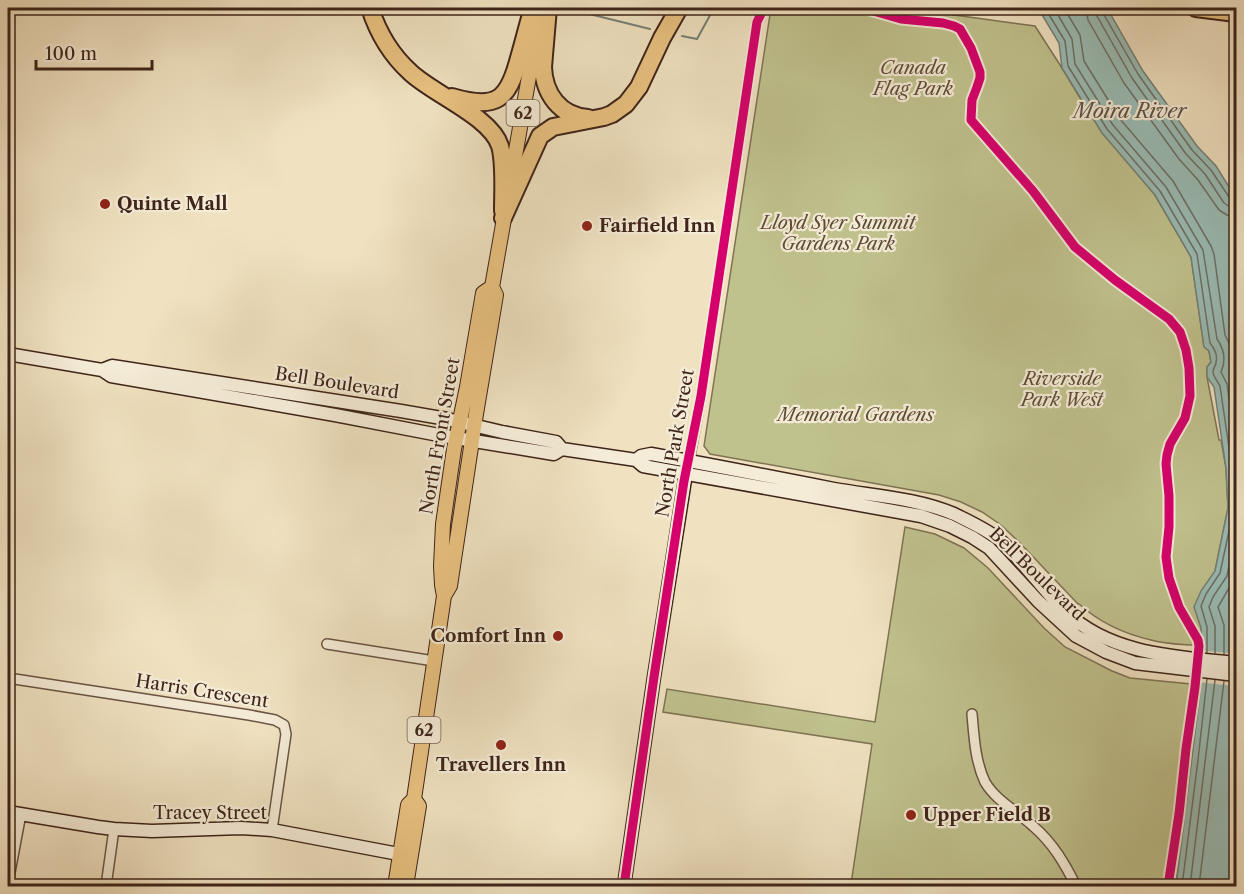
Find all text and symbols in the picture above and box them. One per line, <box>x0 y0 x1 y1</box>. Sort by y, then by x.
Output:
scale bar <box>36 33 152 71</box>
text: 100 m <box>45 43 97 65</box>
park label: Canada Flag Park <box>871 57 954 100</box>
water label: Moira River <box>1071 99 1188 123</box>
road number: 62 <box>506 100 540 126</box>
place label: Quinte Mall <box>117 193 228 215</box>
marker: Quinte Mall <box>98 197 112 211</box>
park label: Lloyd Syer Summit Gardens Park <box>759 212 917 255</box>
place label: Fairfield Inn <box>599 215 716 237</box>
marker: Fairfield Inn <box>580 219 594 233</box>
street label: North Front Street <box>415 355 465 516</box>
street label: Bell Boulevard <box>274 362 400 404</box>
street label: North Park Street <box>651 367 699 519</box>
park label: Riverside Park West <box>1019 368 1104 411</box>
park label: Memorial Gardens <box>776 404 934 426</box>
street label: Bell Boulevard <box>984 523 1090 625</box>
place label: Comfort Inn <box>431 625 547 647</box>
marker: Comfort Inn <box>551 629 565 643</box>
street label: Harris Crescent <box>134 670 271 712</box>
road number: 62 <box>408 717 440 743</box>
marker: Travellers Inn <box>494 738 508 752</box>
place label: Travellers Inn <box>436 754 567 776</box>
street label: Tracey Street <box>153 802 268 824</box>
place label: Upper Field B <box>923 804 1051 826</box>
marker: Upper Field B <box>904 808 918 822</box>

